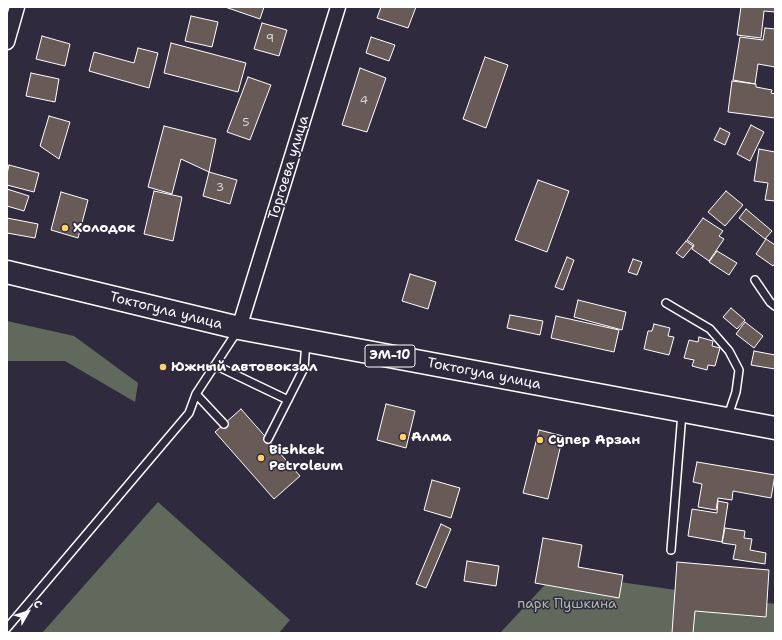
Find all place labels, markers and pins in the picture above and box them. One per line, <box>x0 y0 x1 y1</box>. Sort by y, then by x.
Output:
place label: Холодок <box>73 220 135 236</box>
marker: Холодок <box>60 223 70 233</box>
place label: Южный автовокзал <box>171 359 317 375</box>
marker: Южный автовокзал <box>158 362 168 372</box>
place label: Алма <box>411 429 452 445</box>
marker: Алма <box>398 432 408 442</box>
place label: Супер Арзан <box>548 432 640 448</box>
marker: Супер Арзан <box>535 435 545 445</box>
place label: Bishkek Petroleum <box>269 442 343 474</box>
marker: Bishkek Petroleum <box>256 453 266 463</box>

